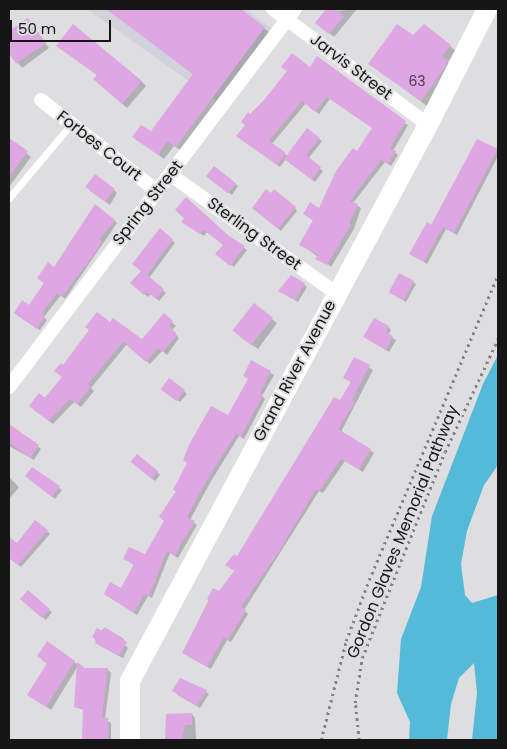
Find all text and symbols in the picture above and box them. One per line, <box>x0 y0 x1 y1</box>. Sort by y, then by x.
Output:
scale bar <box>12 10 114 42</box>
text: 50 m <box>18 18 56 39</box>
street label: Jarvis Street <box>306 30 396 104</box>
house number: 63 <box>408 73 426 89</box>
street label: Forbes Court <box>53 107 145 185</box>
street label: Spring Street <box>109 157 187 249</box>
street label: Sterling Street <box>203 194 305 274</box>
street label: Grand River Avenue <box>250 297 340 445</box>
street label: Gordon Glaves Memorial Pathway <box>343 403 463 661</box>

